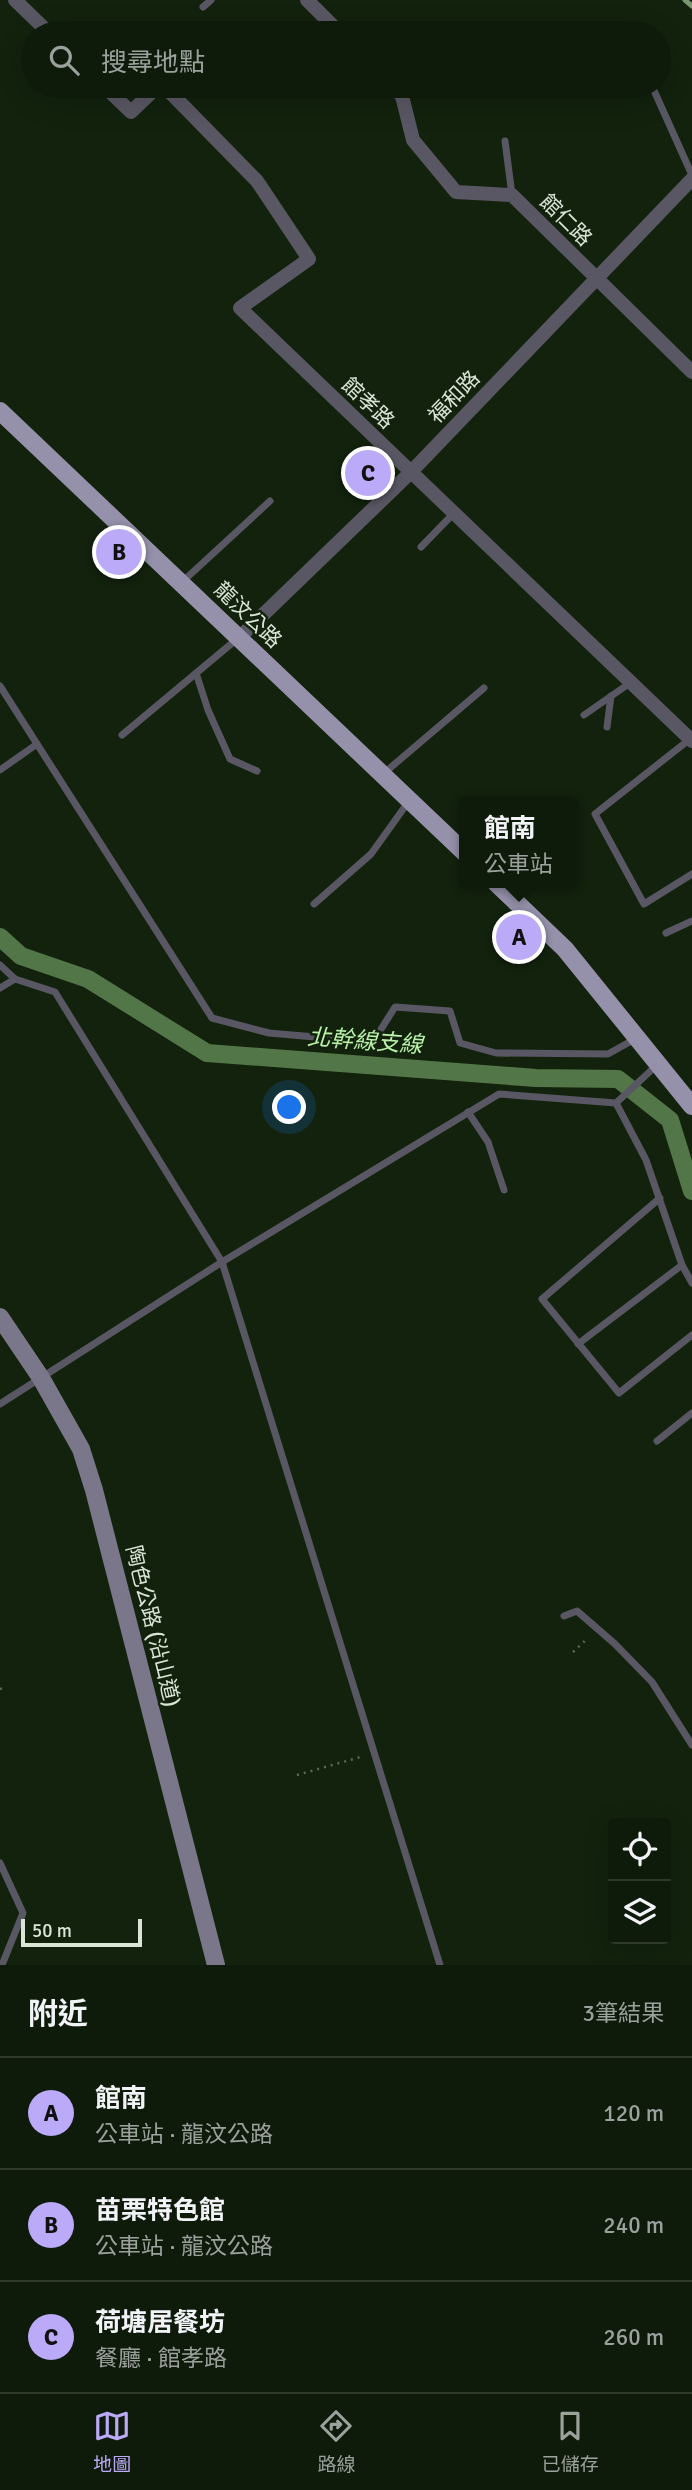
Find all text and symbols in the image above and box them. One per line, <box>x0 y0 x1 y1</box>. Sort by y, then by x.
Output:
search box <box>21 21 671 98</box>
icon: search <box>45 41 83 79</box>
text: 搜尋地點 <box>101 47 205 79</box>
street label: 館仁路 <box>535 189 597 251</box>
street label: 福和路 <box>423 365 485 429</box>
street label: 館孝路 <box>336 372 400 434</box>
pin: C <box>345 447 391 499</box>
pin: B <box>96 526 142 578</box>
street label: 龍汶公路 <box>209 576 287 654</box>
popup <box>459 797 578 888</box>
text: 館南 <box>484 813 536 845</box>
text: 公車站 <box>484 850 553 879</box>
pin: A <box>496 911 542 963</box>
water label: 北幹線支線 <box>307 1023 426 1060</box>
your location <box>272 1090 306 1124</box>
street label: 陶色公路 (沿山道) <box>120 1543 186 1709</box>
map controls <box>608 1818 671 1944</box>
button: locate <box>608 1818 671 1881</box>
button: layers <box>608 1881 671 1944</box>
scale bar <box>21 1916 142 1948</box>
text: 50 m <box>32 1919 72 1943</box>
text: 附近 <box>28 1996 88 2033</box>
text: 3筆結果 <box>583 1999 664 2028</box>
text: 館南 <box>95 2083 147 2115</box>
text: A <box>44 2099 58 2128</box>
text: 120 m <box>603 2099 664 2128</box>
text: 公車站 · 龍汶公路 <box>95 2120 273 2149</box>
text: 苗栗特色館 <box>95 2195 225 2227</box>
text: B <box>44 2211 58 2240</box>
text: 240 m <box>603 2211 664 2240</box>
text: 公車站 · 龍汶公路 <box>95 2232 273 2261</box>
text: 荷塘居餐坊 <box>95 2307 225 2339</box>
text: C <box>44 2323 58 2352</box>
text: 260 m <box>603 2323 664 2352</box>
text: 餐廳 · 館孝路 <box>95 2344 227 2373</box>
tab: 地圖 <box>93 2407 131 2477</box>
tab: 路線 <box>317 2407 356 2477</box>
tab: 已儲存 <box>542 2407 599 2477</box>

